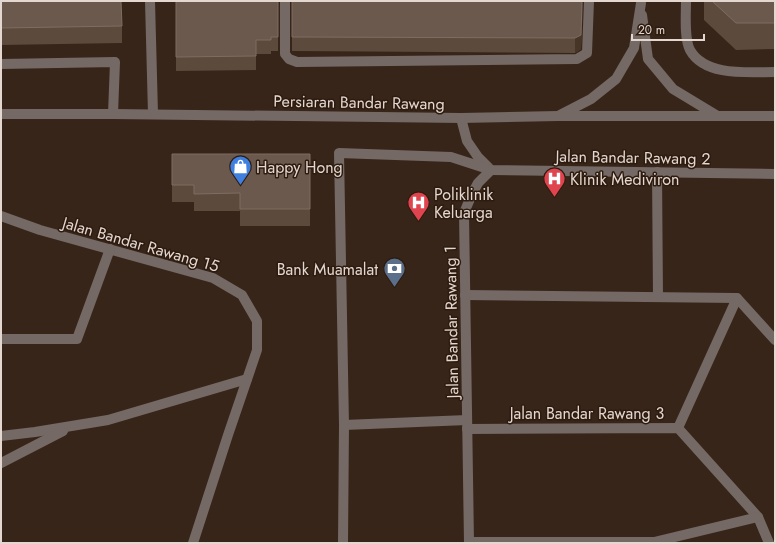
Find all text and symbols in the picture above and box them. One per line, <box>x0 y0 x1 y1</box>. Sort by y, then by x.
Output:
scale bar <box>632 16 704 42</box>
text: 20 m <box>638 21 665 39</box>
street label: Persiaran Bandar Rawang <box>273 90 445 115</box>
street label: Jalan Bandar Rawang 2 <box>553 145 711 170</box>
shop icon: Happy Hong <box>228 154 254 187</box>
place label: Happy Hong <box>256 156 343 179</box>
hospital icon: Klinik Mediviron <box>542 166 568 199</box>
place label: Klinik Mediviron <box>570 168 679 191</box>
place label: Poliklinik Keluarga <box>434 183 494 224</box>
hospital icon: Poliklinik Keluarga <box>405 190 431 223</box>
street label: Jalan Bandar Rawang 15 <box>58 211 222 278</box>
street label: Jalan Bandar Rawang 1 <box>439 245 464 401</box>
bank icon: Bank Muamalat <box>381 256 407 289</box>
place label: Bank Muamalat <box>277 258 378 281</box>
street label: Jalan Bandar Rawang 3 <box>508 402 664 425</box>

